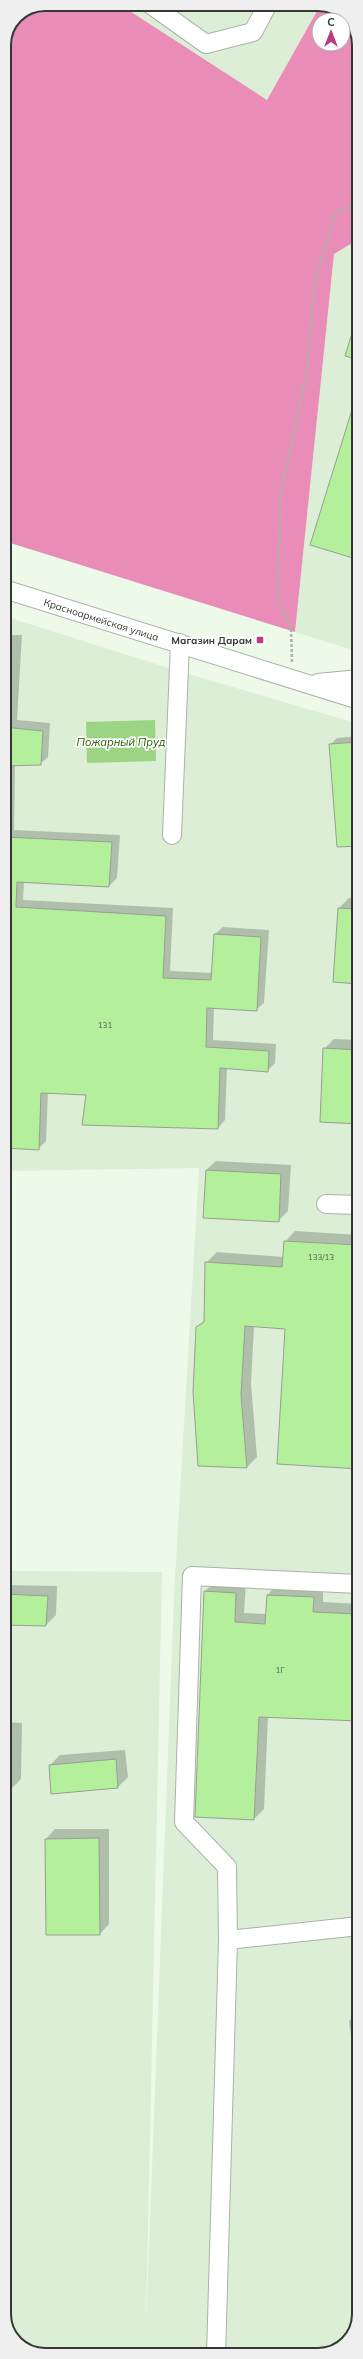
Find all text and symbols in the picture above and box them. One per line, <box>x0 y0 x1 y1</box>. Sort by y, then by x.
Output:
north arrow <box>311 12 351 52</box>
text: С <box>327 15 335 29</box>
street label: Красноармейская улица <box>42 595 161 644</box>
place label: Магазин Дарам <box>171 634 252 647</box>
marker: Магазин Дарам <box>255 635 265 645</box>
water label: Пожарный Пруд <box>77 735 166 749</box>
house number: 131 <box>98 1020 112 1030</box>
house number: 133/13 <box>308 1252 334 1262</box>
house number: 1Г <box>275 1665 285 1675</box>

